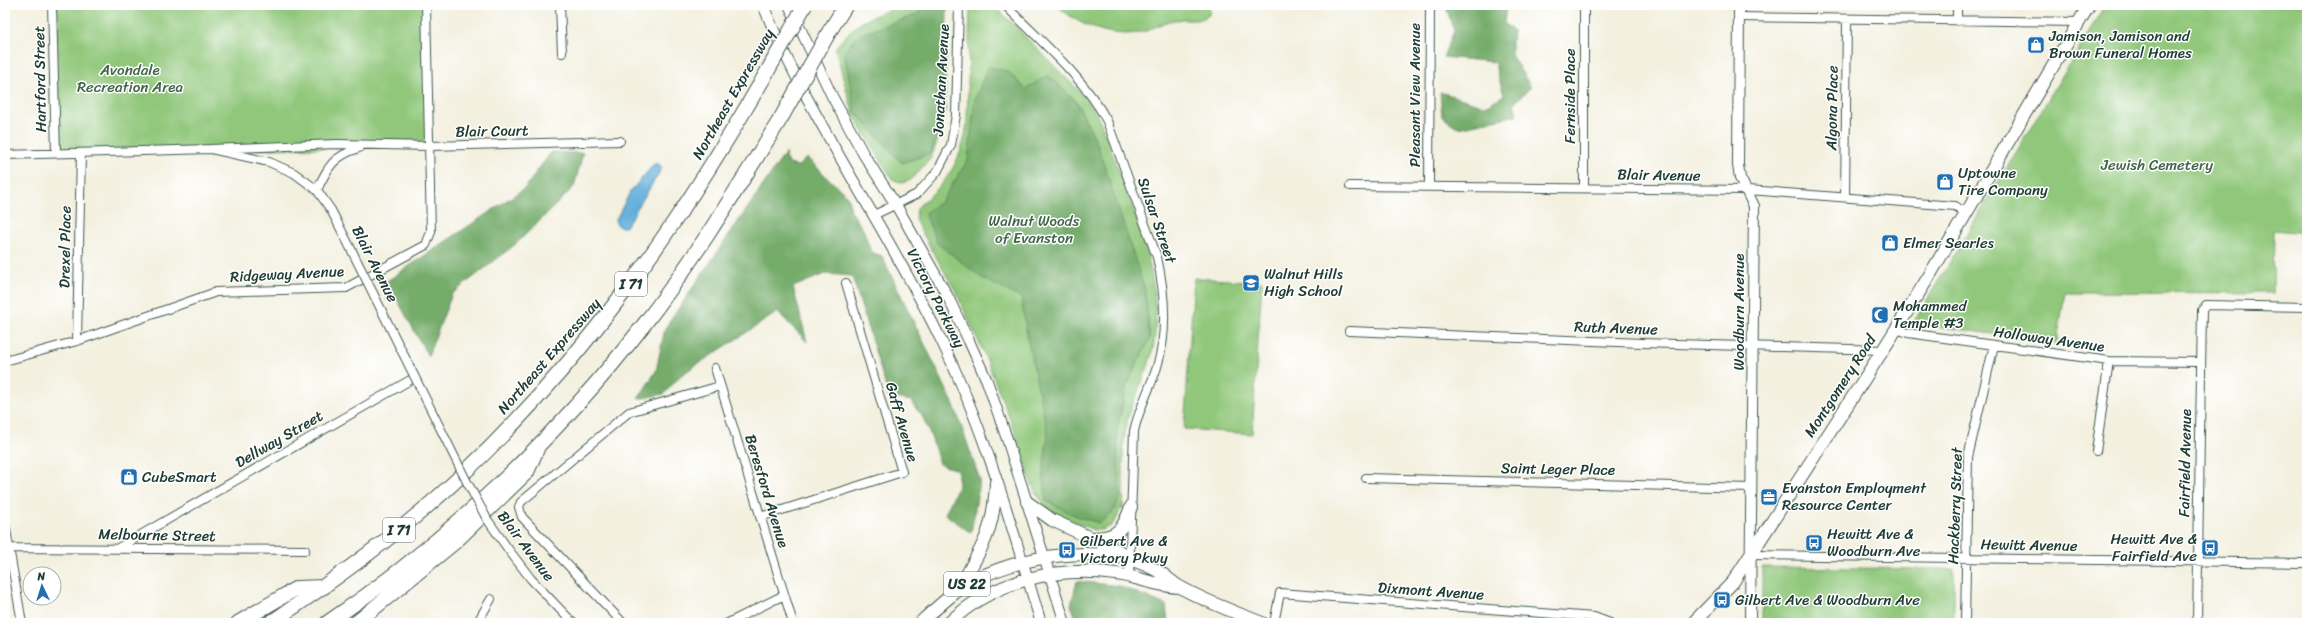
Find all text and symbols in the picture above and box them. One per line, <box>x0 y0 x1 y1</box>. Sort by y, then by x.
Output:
street label: Pleasant View Avenue <box>1402 22 1428 167</box>
street label: Northeast Expressway <box>685 23 781 164</box>
street label: Jonathan Avenue <box>925 23 957 138</box>
place label: Jamison, Jamison and Brown Funeral Homes <box>2048 23 2192 66</box>
street label: Hartford Street <box>26 25 54 132</box>
shop icon: Jamison, Jamison and Brown Funeral Homes <box>2026 35 2046 55</box>
street label: Fernside Place <box>1557 48 1583 144</box>
park label: Avondale Recreation Area <box>77 57 184 100</box>
street label: Algona Place <box>1818 65 1846 152</box>
street label: Blair Court <box>455 117 529 145</box>
park label: Jewish Cemetery <box>2100 152 2213 178</box>
place label: Uptowne Tire Company <box>1958 160 2048 203</box>
street label: Blair Avenue <box>1617 161 1701 189</box>
shop icon: Uptowne Tire Company <box>1935 172 1955 192</box>
street label: Sulsar Street <box>1130 174 1184 267</box>
street label: Drexel Place <box>51 205 79 288</box>
park label: Walnut Woods of Evanston <box>989 208 1080 251</box>
street label: Blair Avenue <box>344 221 406 307</box>
place label: Elmer Searles <box>1903 230 1995 256</box>
shop icon: Elmer Searles <box>1880 233 1900 253</box>
street label: Victory Parkway <box>900 244 972 353</box>
street label: Woodburn Avenue <box>1726 254 1752 370</box>
street label: Ridgeway Avenue <box>229 258 345 290</box>
place label: Walnut Hills High School <box>1264 261 1344 304</box>
road number: I 71 <box>615 272 647 296</box>
school or university icon: Walnut Hills High School <box>1241 273 1261 293</box>
street label: Northeast Expressway <box>491 292 607 420</box>
place label: Mohammed Temple #3 <box>1893 293 1968 336</box>
mosque icon: Mohammed Temple #3 <box>1870 305 1890 325</box>
street label: Ruth Avenue <box>1574 314 1659 342</box>
street label: Holloway Avenue <box>1992 318 2106 360</box>
street label: Montgomery Road <box>1797 328 1884 443</box>
street label: Gaff Avenue <box>878 379 926 465</box>
street label: Dellway Street <box>230 403 329 475</box>
street label: Fairfield Avenue <box>2171 409 2199 517</box>
street label: Beresford Avenue <box>737 431 797 551</box>
street label: Hackberry Street <box>1940 446 1970 565</box>
street label: Saint Leger Place <box>1501 455 1615 483</box>
place label: CubeSmart <box>142 464 217 490</box>
shop icon: CubeSmart <box>119 467 139 487</box>
place label: Evanston Employment Resource Center <box>1782 475 1927 518</box>
office icon: Evanston Employment Resource Center <box>1759 487 1779 507</box>
street label: Blair Avenue <box>491 505 562 587</box>
road number: I 71 <box>383 518 415 542</box>
street label: Melbourne Street <box>98 521 216 549</box>
place label: Hewitt Ave & Woodburn Ave <box>1827 521 1921 564</box>
place label: Hewitt Ave & Fairfield Ave <box>2110 526 2197 569</box>
place label: Gilbert Ave & Victory Pkwy <box>1080 528 1168 571</box>
street label: Hewitt Avenue <box>1980 531 2078 559</box>
bus stop icon: Hewitt Ave & Woodburn Ave <box>1804 533 1824 553</box>
bus stop icon: Hewitt Ave & Fairfield Ave <box>2200 538 2220 558</box>
bus stop icon: Gilbert Ave & Victory Pkwy <box>1057 540 1077 560</box>
north arrow <box>22 566 62 606</box>
text: N <box>36 567 46 586</box>
road number: US 22 <box>944 572 990 596</box>
street label: Dixmont Avenue <box>1377 574 1485 608</box>
place label: Gilbert Ave & Woodburn Ave <box>1735 587 1920 613</box>
bus stop icon: Gilbert Ave & Woodburn Ave <box>1712 590 1732 610</box>

